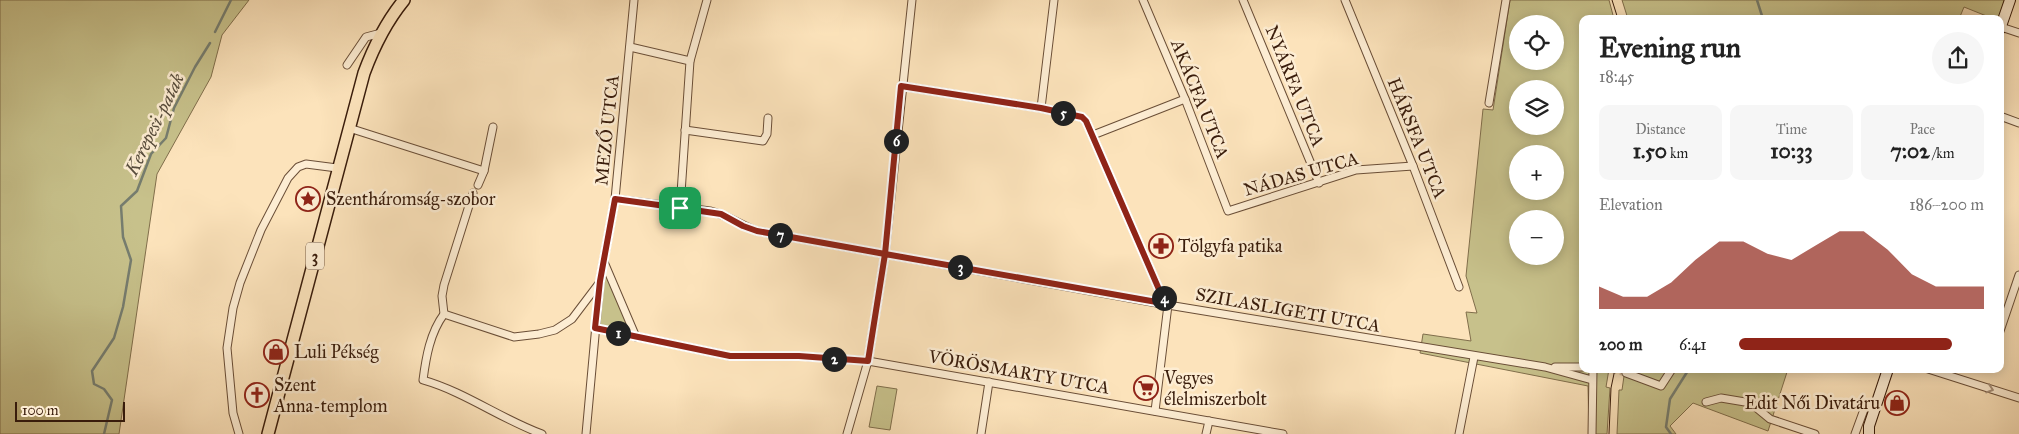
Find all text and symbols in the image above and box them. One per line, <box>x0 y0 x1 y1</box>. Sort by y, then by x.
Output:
map controls <box>1509 15 1564 265</box>
button: locate <box>1509 15 1564 70</box>
street label: NYÁRFA UTCA <box>1261 21 1331 150</box>
text: Evening run <box>1599 30 1741 65</box>
button: share <box>1932 32 1984 84</box>
street label: AKÁCFA UTCA <box>1166 34 1236 162</box>
text: 18:45 <box>1599 67 1634 86</box>
water label: Kerepesi-patak <box>119 69 190 180</box>
street label: MEZŐ UTCA <box>588 73 624 186</box>
street label: HÁRSFA UTCA <box>1383 74 1453 202</box>
button: layers <box>1509 80 1564 135</box>
pin: 5 <box>1050 100 1076 126</box>
text: 5 <box>1060 105 1067 122</box>
text: Distance <box>1635 121 1686 138</box>
text: Time <box>1776 121 1807 138</box>
text: Pace <box>1910 121 1935 138</box>
pin: 6 <box>884 128 908 154</box>
text: 6 <box>893 133 900 150</box>
text: 1.50 <box>1633 138 1667 164</box>
text: 10:33 <box>1770 138 1813 164</box>
text: 7:02 <box>1890 138 1930 164</box>
street label: NÁDAS UTCA <box>1240 145 1361 201</box>
button: + <box>1509 145 1564 200</box>
text: km <box>1667 145 1688 162</box>
text: /km <box>1930 145 1955 162</box>
place icon: Szentháromság-szobor <box>295 186 321 212</box>
pin <box>659 187 701 229</box>
place label: Szentháromság-szobor <box>326 188 496 211</box>
icon: arrive <box>666 194 694 222</box>
text: Elevation <box>1599 195 1663 214</box>
text: 186–200 m <box>1909 195 1984 214</box>
button: − <box>1509 210 1564 265</box>
pin: 7 <box>768 222 792 248</box>
text: 7 <box>777 227 784 244</box>
pharmacy icon: Tölgyfa patika <box>1148 233 1174 259</box>
place label: Tölgyfa patika <box>1178 235 1283 258</box>
road number: 3 <box>306 242 324 270</box>
pin: 3 <box>948 254 972 280</box>
text: 3 <box>958 259 963 276</box>
street label: SZILASLIGETI UTCA <box>1194 283 1382 337</box>
pin: 4 <box>1152 286 1176 310</box>
text: 4 <box>1161 290 1168 307</box>
pin: 1 <box>606 320 630 346</box>
text: 1 <box>616 325 621 342</box>
text: 200 m <box>1599 335 1642 354</box>
text: 6:41 <box>1679 335 1706 354</box>
shop icon: Luli Pékség <box>263 339 289 365</box>
place label: Luli Pékség <box>294 341 379 364</box>
street label: VÖRÖSMARTY UTCA <box>926 344 1112 399</box>
pin: 2 <box>822 346 846 372</box>
text: 2 <box>831 351 838 368</box>
place label: Vegyes élelmiszerbolt <box>1163 367 1268 410</box>
place label: Szent Anna-templom <box>273 374 388 417</box>
supermarket icon: Vegyes élelmiszerbolt <box>1133 375 1159 401</box>
church icon: Szent Anna-templom <box>244 382 270 408</box>
one-way arrow <box>1985 383 1994 393</box>
shop icon: Edit Női Divatáru <box>1884 390 1910 416</box>
place label: Edit Női Divatáru <box>1744 392 1880 414</box>
scale bar <box>15 399 125 422</box>
text: 100 m <box>22 402 59 419</box>

